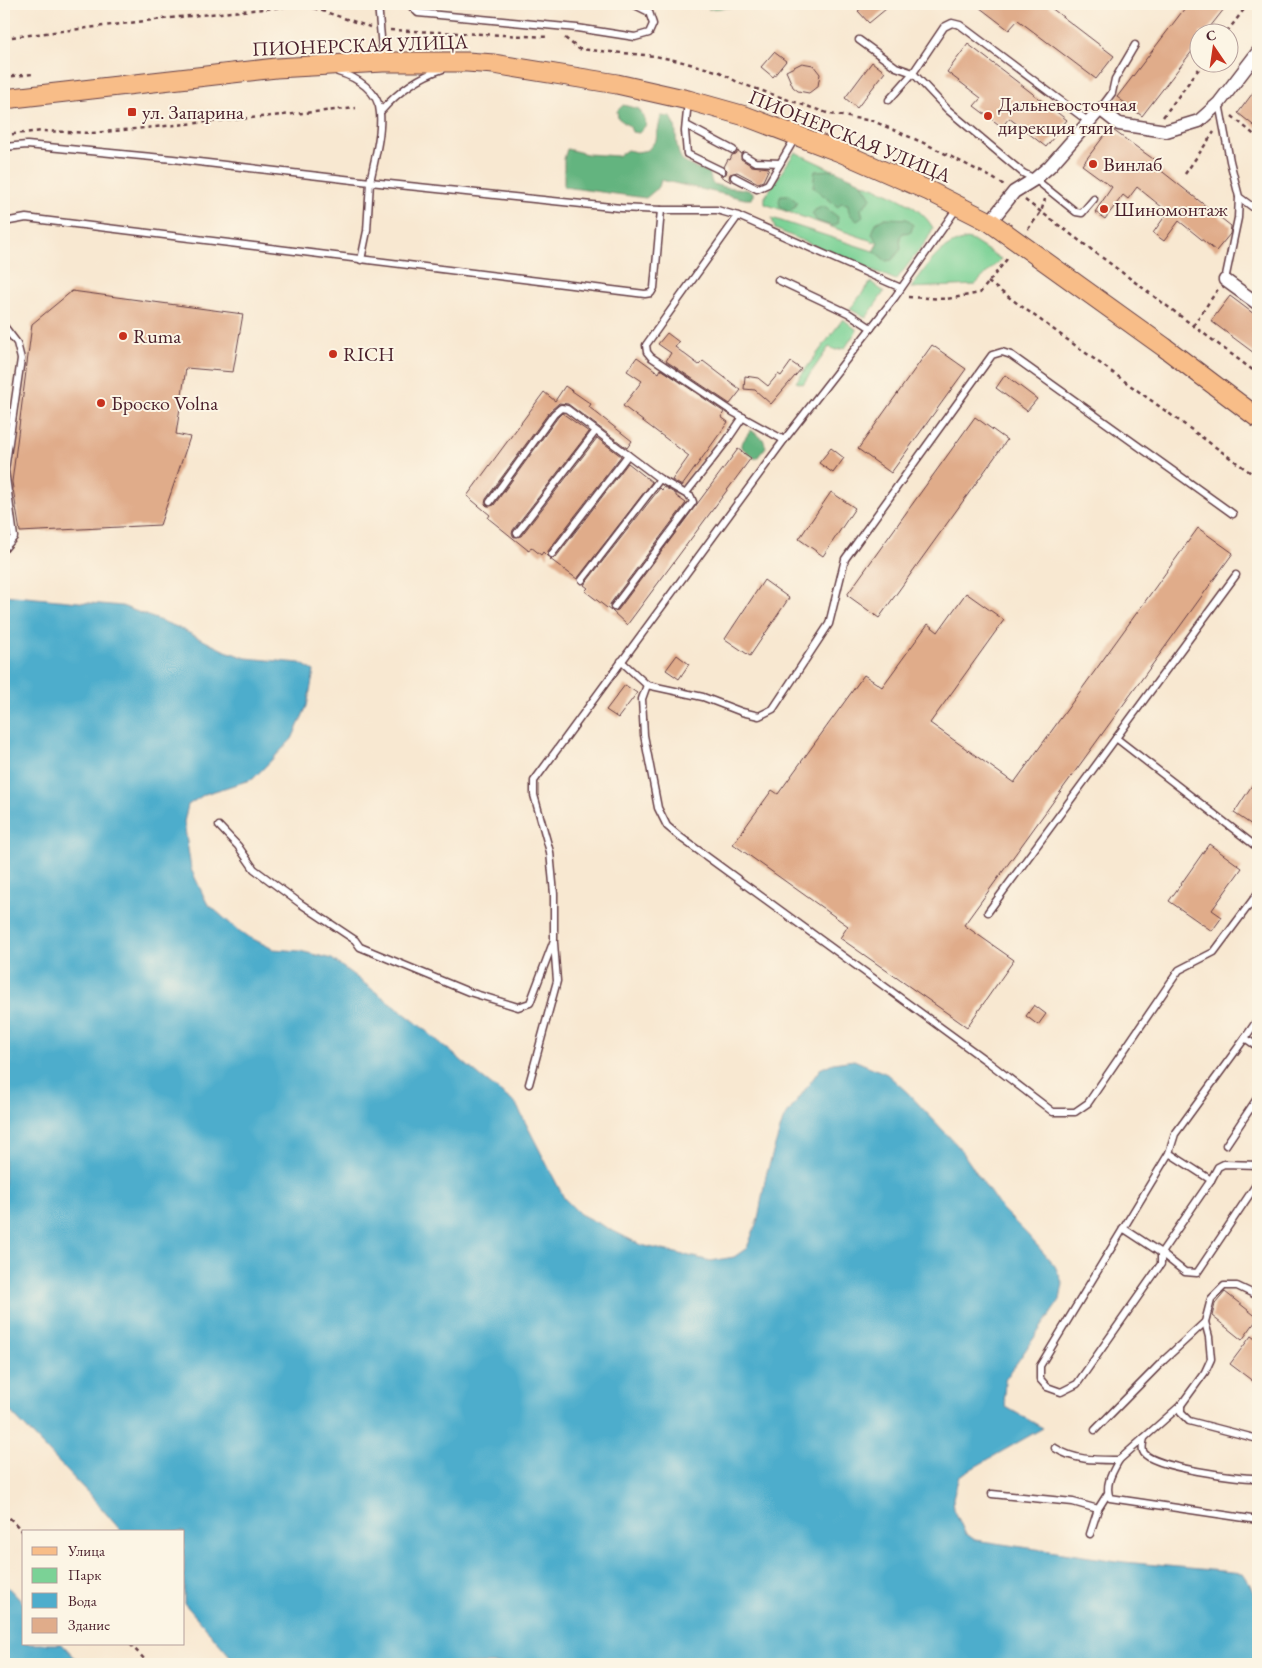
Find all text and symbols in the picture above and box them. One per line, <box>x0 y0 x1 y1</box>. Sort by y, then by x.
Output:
north arrow <box>1190 22 1240 72</box>
text: С <box>1204 25 1218 45</box>
street label: ПИОНЕРСКАЯ УЛИЦА <box>252 28 469 62</box>
street label: ПИОНЕРСКАЯ УЛИЦА <box>745 83 955 189</box>
place label: Дальневосточная дирекция тяги <box>998 91 1137 140</box>
place label: ул. Запарина <box>142 99 244 125</box>
marker: ул. Запарина <box>126 106 138 118</box>
marker: Дальневосточная дирекция тяги <box>982 110 994 122</box>
place label: Винлаб <box>1103 151 1162 177</box>
marker: Винлаб <box>1087 158 1099 170</box>
place label: Шиномонтаж <box>1114 196 1228 222</box>
marker: Шиномонтаж <box>1098 203 1110 215</box>
place label: Ruma <box>133 323 181 349</box>
marker: Ruma <box>117 330 129 342</box>
place label: RICH <box>343 341 394 367</box>
marker: RICH <box>327 348 339 360</box>
place label: Броско Volna <box>111 390 218 416</box>
marker: Броско Volna <box>95 397 107 409</box>
legend <box>22 1530 185 1646</box>
text: Улица <box>67 1541 105 1560</box>
text: Парк <box>68 1565 101 1584</box>
text: Вода <box>68 1591 97 1610</box>
text: Здание <box>68 1615 110 1634</box>

